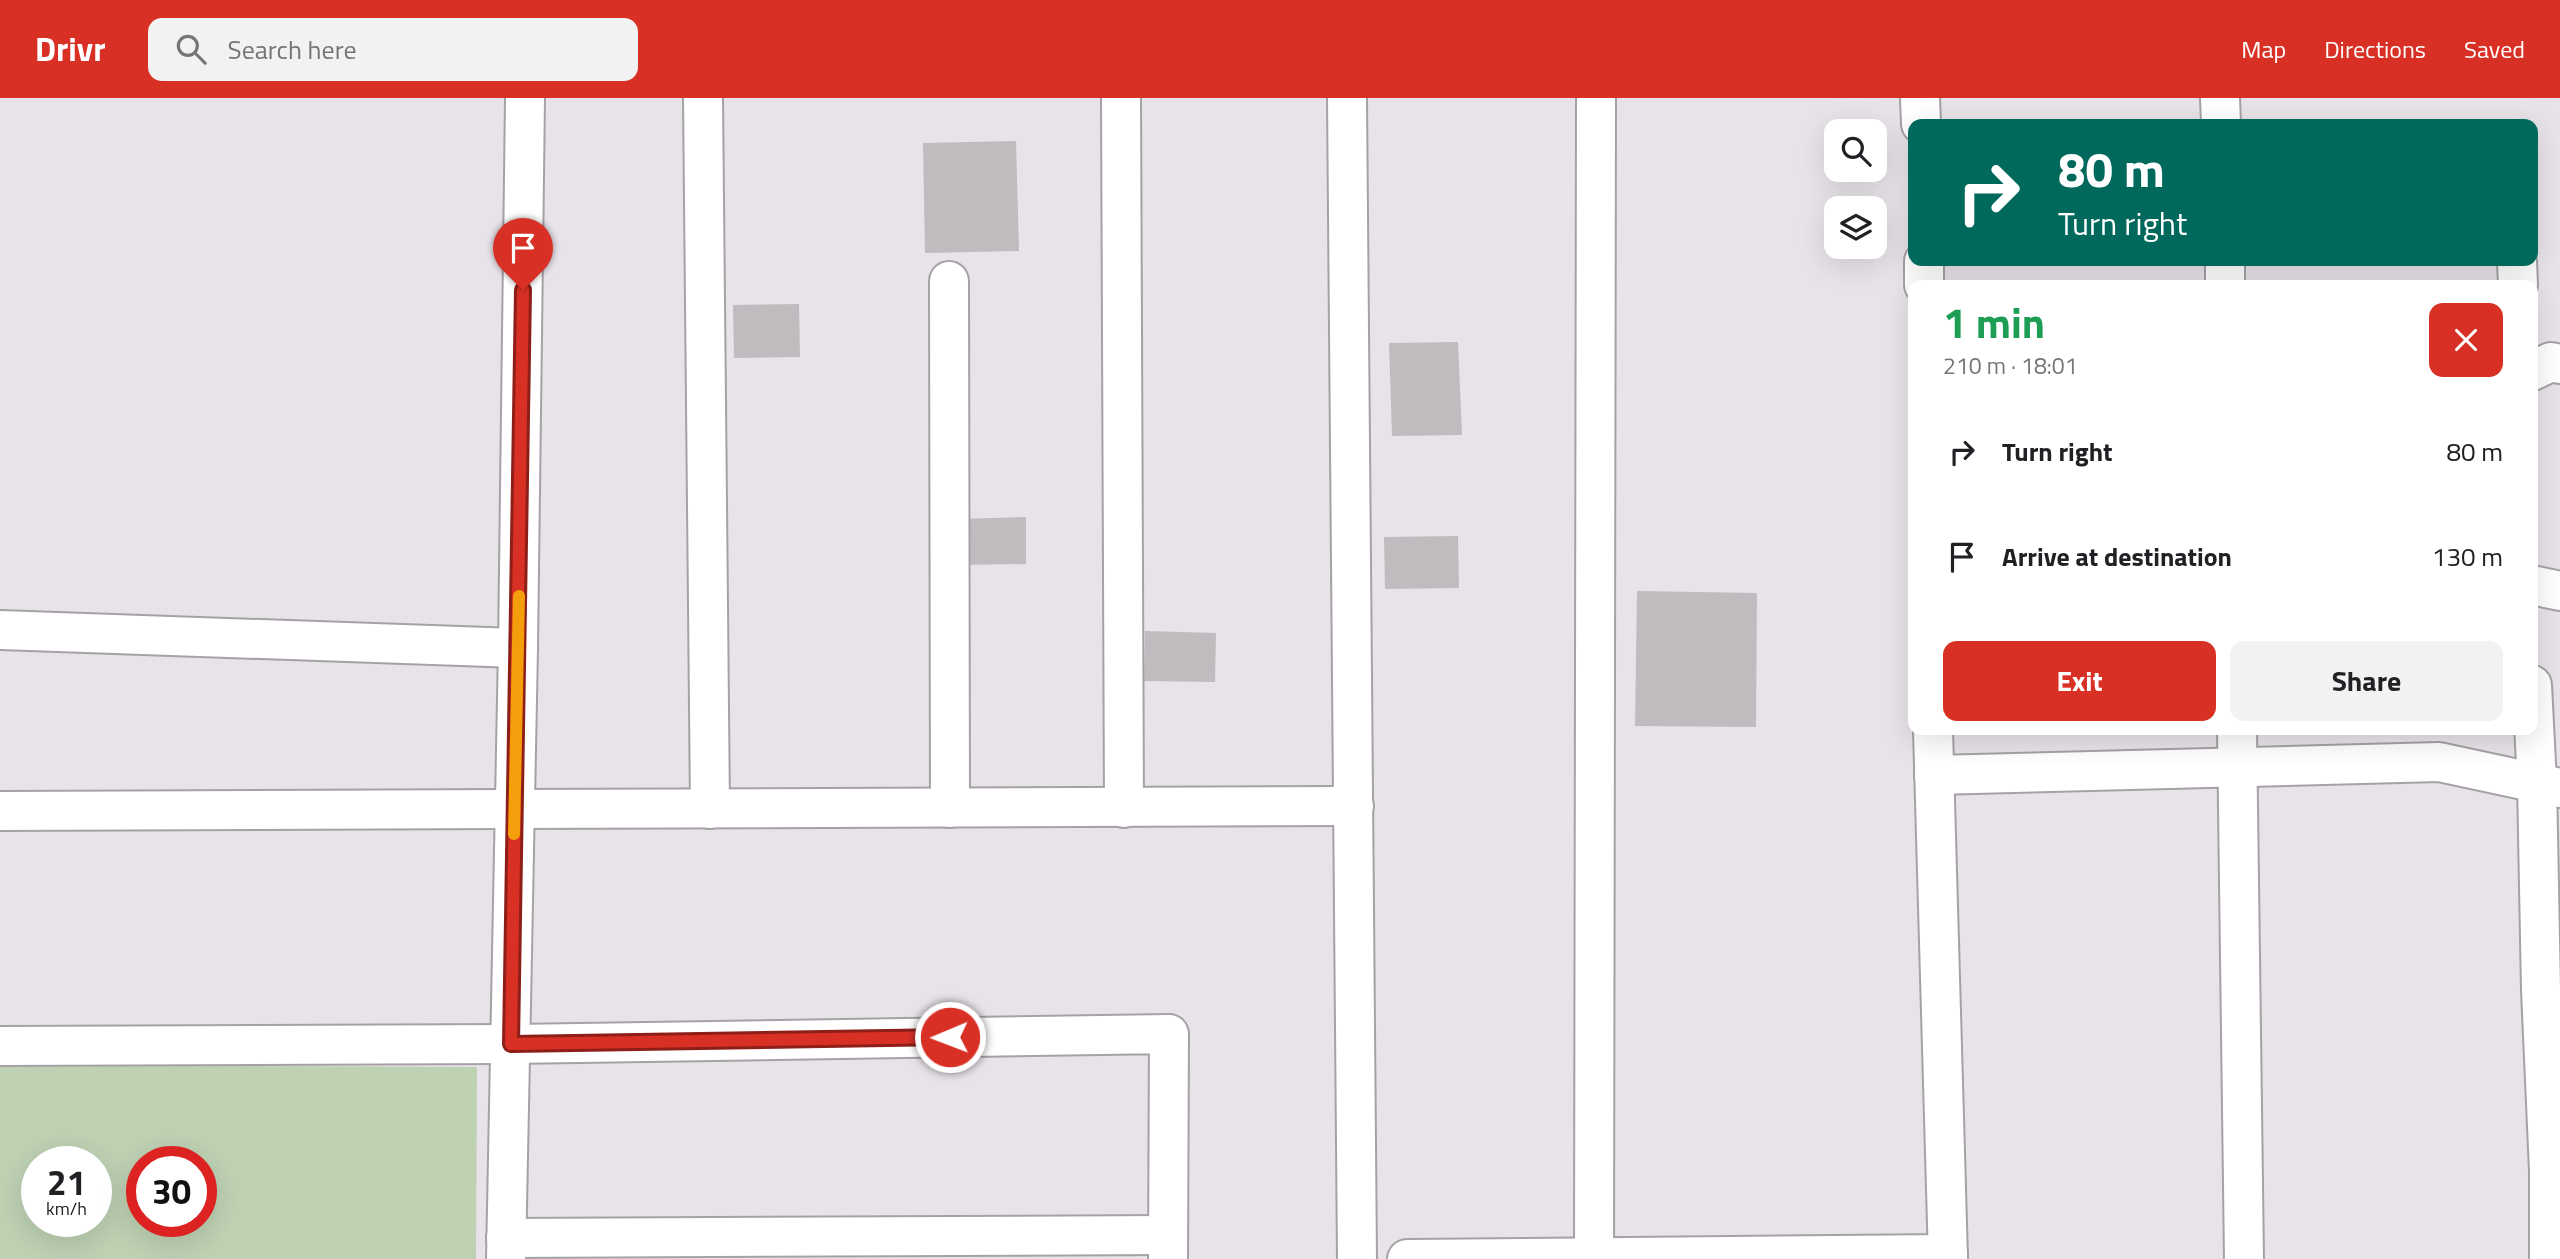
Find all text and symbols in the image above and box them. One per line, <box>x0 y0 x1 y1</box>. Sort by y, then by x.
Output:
search box <box>148 18 638 81</box>
text: Drivr <box>35 24 106 74</box>
icon: search <box>172 30 210 68</box>
text: Search here <box>228 30 357 69</box>
text: Map <box>2241 31 2286 67</box>
text: Directions <box>2324 31 2426 67</box>
text: Saved <box>2464 31 2525 67</box>
map controls <box>1824 119 1887 259</box>
button: search <box>1824 119 1887 182</box>
text: 80 m <box>2058 131 2165 206</box>
icon: right <box>1943 147 2034 238</box>
button: layers <box>1824 196 1887 259</box>
text: Turn right <box>2058 199 2187 247</box>
pin <box>493 218 553 290</box>
icon: arrive <box>504 229 542 267</box>
text: 1 min <box>1943 290 2045 354</box>
button: close <box>2429 303 2503 377</box>
text: 210 m · 18:01 <box>1943 348 2078 383</box>
text: Turn right <box>2002 432 2113 471</box>
text: 80 m <box>2446 432 2503 471</box>
icon: right <box>1943 433 1981 471</box>
text: Arrive at destination <box>2002 537 2232 576</box>
text: 130 m <box>2432 537 2503 576</box>
icon: arrive <box>1943 538 1981 576</box>
button: Exit <box>1943 641 2216 721</box>
button: Share <box>2230 641 2503 721</box>
position arrow <box>913 1000 987 1074</box>
speed limit sign: 30 <box>126 1146 217 1237</box>
text: 21 <box>47 1155 86 1209</box>
text: km/h <box>46 1195 87 1222</box>

